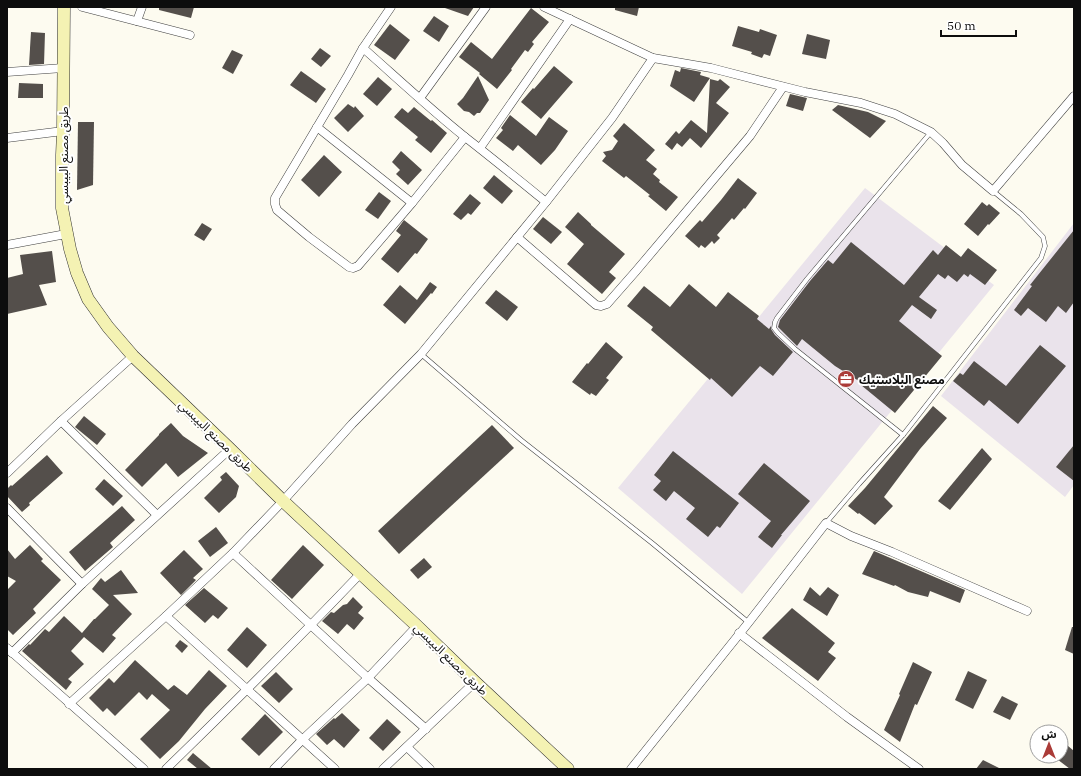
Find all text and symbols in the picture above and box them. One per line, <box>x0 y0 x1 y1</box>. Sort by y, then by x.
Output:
scale bar <box>941 12 1016 38</box>
text: 50 m <box>947 18 976 33</box>
street label: طريق مصنع البيبسي <box>56 106 73 204</box>
office icon: مصنع البلاستيك <box>836 369 856 389</box>
place label: مصنع البلاستيك <box>859 372 945 389</box>
street label: طريق مصنع البيبسي <box>174 397 256 477</box>
street label: طريق مصنع البيبسي <box>409 620 491 700</box>
north arrow <box>1029 724 1069 764</box>
text: ش <box>1041 727 1057 741</box>

